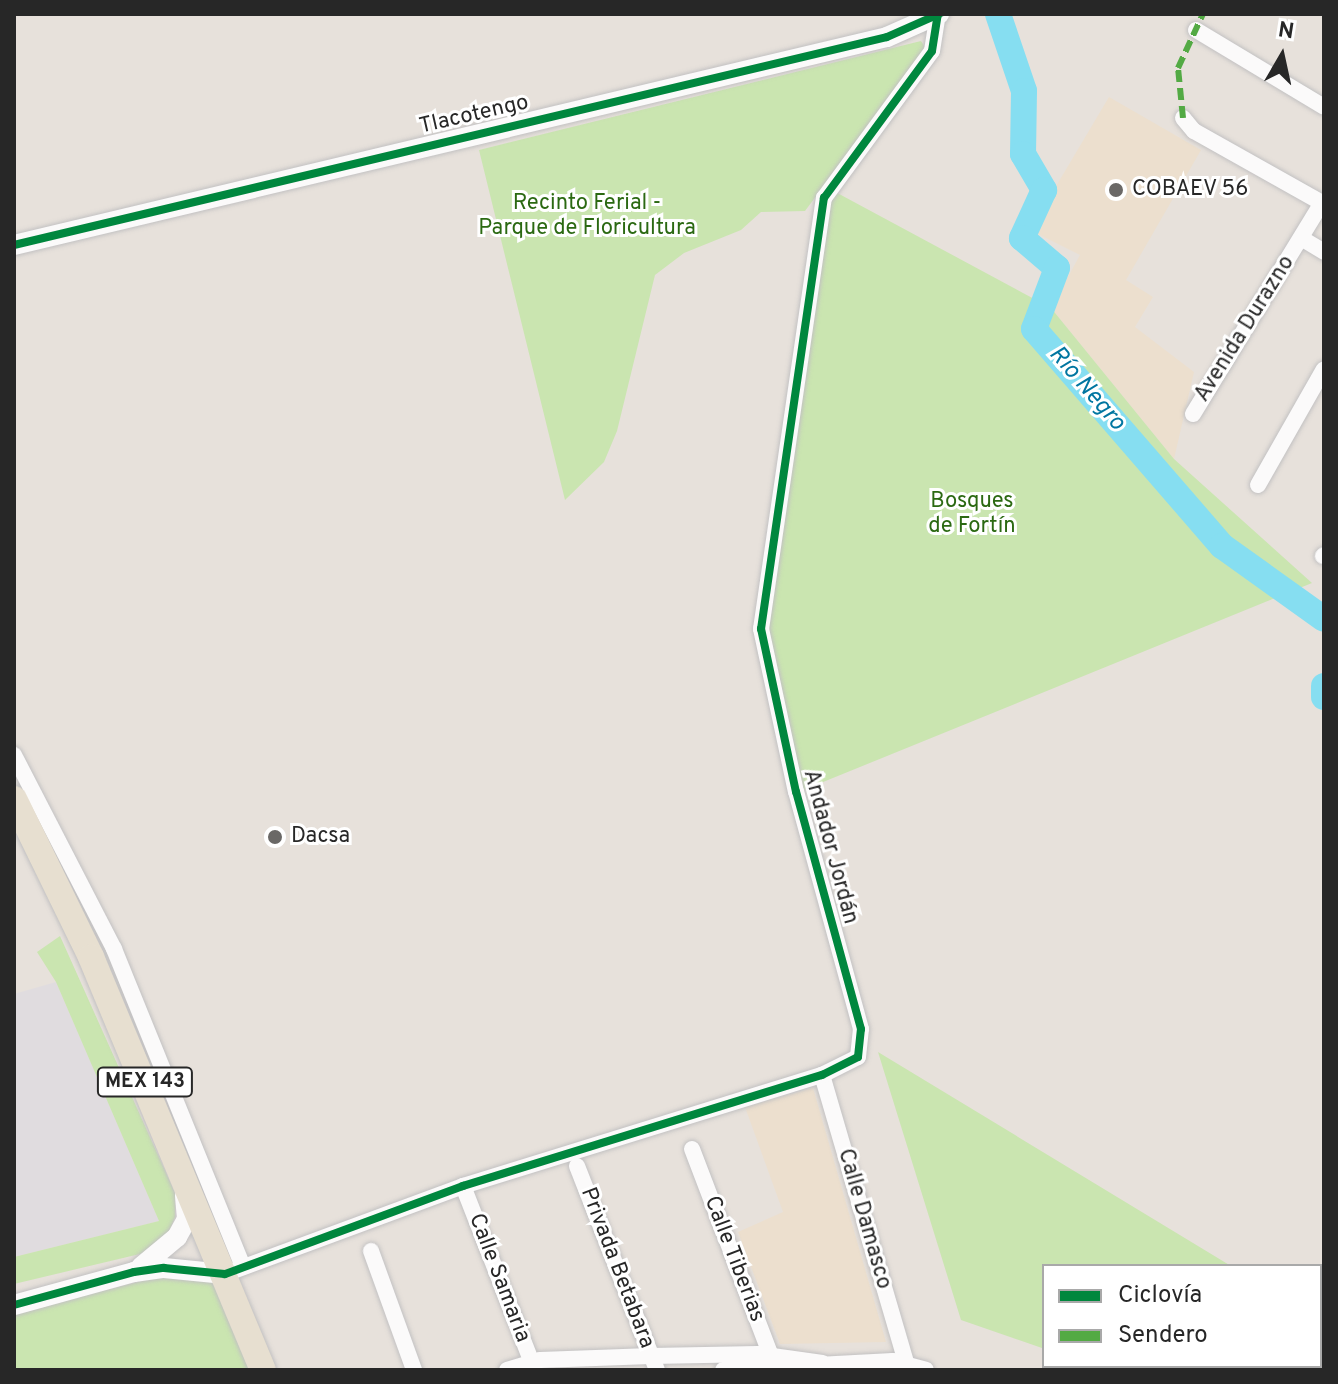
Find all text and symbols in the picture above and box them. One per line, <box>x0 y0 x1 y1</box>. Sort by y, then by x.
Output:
north arrow <box>1242 16 1322 96</box>
text: N <box>1276 17 1296 46</box>
street label: Tlacotengo <box>417 90 531 140</box>
place label: COBAEV 56 <box>1132 177 1249 203</box>
marker: COBAEV 56 <box>1107 181 1125 199</box>
park label: Recinto Ferial - Parque de Floricultura <box>478 190 696 242</box>
street label: Avenida Durazno <box>1189 251 1301 407</box>
water label: Río Negro <box>1041 341 1131 437</box>
park label: Bosques de Fortín <box>928 488 1016 540</box>
street label: Andador Jordán <box>797 767 863 927</box>
place label: Dacsa <box>291 824 350 850</box>
marker: Dacsa <box>266 828 284 846</box>
road number: MEX 143 <box>95 1066 195 1098</box>
street label: Calle Damasco <box>831 1146 897 1292</box>
street label: Privada Betabara <box>574 1184 660 1352</box>
street label: Calle Tiberias <box>698 1192 770 1326</box>
street label: Calle Samaria <box>462 1210 536 1346</box>
legend <box>1042 1264 1322 1368</box>
text: Ciclovía <box>1118 1281 1202 1311</box>
text: Sendero <box>1118 1321 1208 1351</box>

